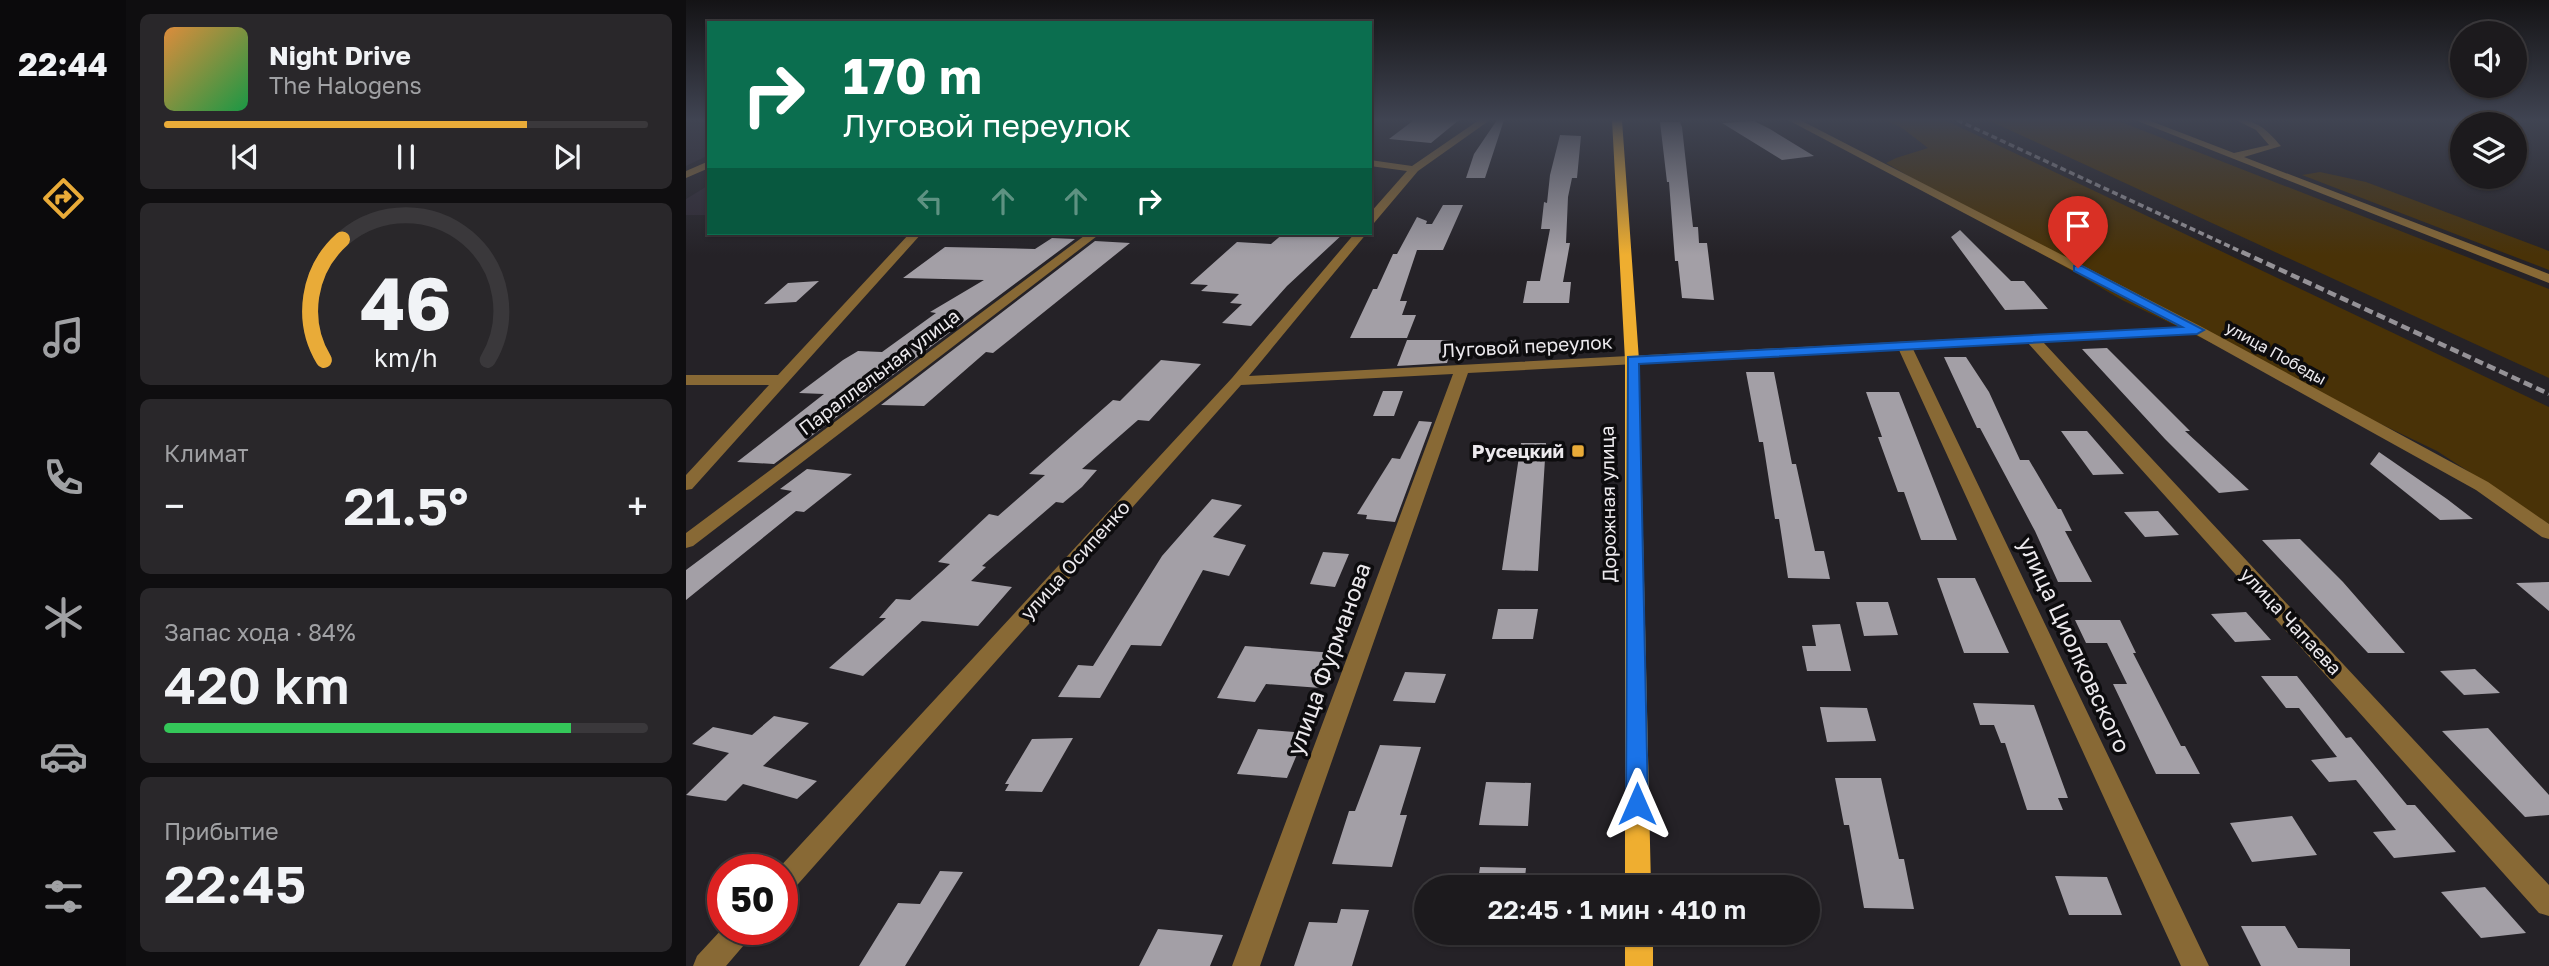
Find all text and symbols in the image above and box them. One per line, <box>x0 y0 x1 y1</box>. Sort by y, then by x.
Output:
map controls <box>2450 21 2527 189</box>
button: sound <box>2450 21 2527 98</box>
text: Night Drive <box>269 40 411 71</box>
text: 22:44 <box>18 45 108 83</box>
text: 170 m <box>843 46 982 105</box>
icon: right <box>728 49 819 140</box>
text: The Halogens <box>269 71 422 99</box>
text: Луговой переулок <box>843 106 1131 144</box>
button: layers <box>2450 112 2527 189</box>
icon: previous <box>226 138 264 176</box>
icon: pause <box>387 138 425 176</box>
icon: next <box>548 138 586 176</box>
icon: directions <box>39 174 88 223</box>
icon: left <box>911 182 949 220</box>
icon: ahead <box>984 182 1022 220</box>
icon: ahead <box>1057 182 1095 220</box>
icon: right <box>1130 182 1168 220</box>
pin <box>2048 196 2108 268</box>
icon: arrive <box>2059 207 2097 245</box>
text: 46 <box>360 259 452 346</box>
street label: Параллельная улица <box>794 304 964 440</box>
icon: music <box>39 313 88 362</box>
street label: улица Победы <box>2222 317 2330 389</box>
street label: Луговой переулок <box>1441 330 1613 361</box>
text: km/h <box>374 342 438 373</box>
street label: Дорожная улица <box>1595 426 1620 582</box>
text: Климат <box>164 439 249 467</box>
place label: Русецкий <box>1472 439 1564 462</box>
marker: Русецкий <box>1570 443 1586 459</box>
icon: phone <box>39 453 88 502</box>
text: 21.5° <box>344 474 468 536</box>
text: − <box>164 483 185 528</box>
text: + <box>627 483 648 528</box>
street label: улица Осипенко <box>1015 495 1134 624</box>
street label: улица Циолковского <box>2013 532 2137 757</box>
street label: улица Фурманова <box>1280 558 1376 759</box>
street label: улица Чапаева <box>2236 562 2347 679</box>
icon: climate <box>39 593 88 642</box>
text: Запас хода · 84% <box>164 618 355 646</box>
text: 420 km <box>164 653 349 715</box>
icon: car <box>39 732 88 781</box>
position arrow <box>1600 767 1674 841</box>
text: Прибытие <box>164 817 279 845</box>
text: 22:45 <box>164 852 306 914</box>
speed limit sign: 50 <box>707 854 798 945</box>
icon: filters <box>39 872 88 921</box>
text: 22:45 · 1 мин · 410 m <box>1488 894 1746 925</box>

